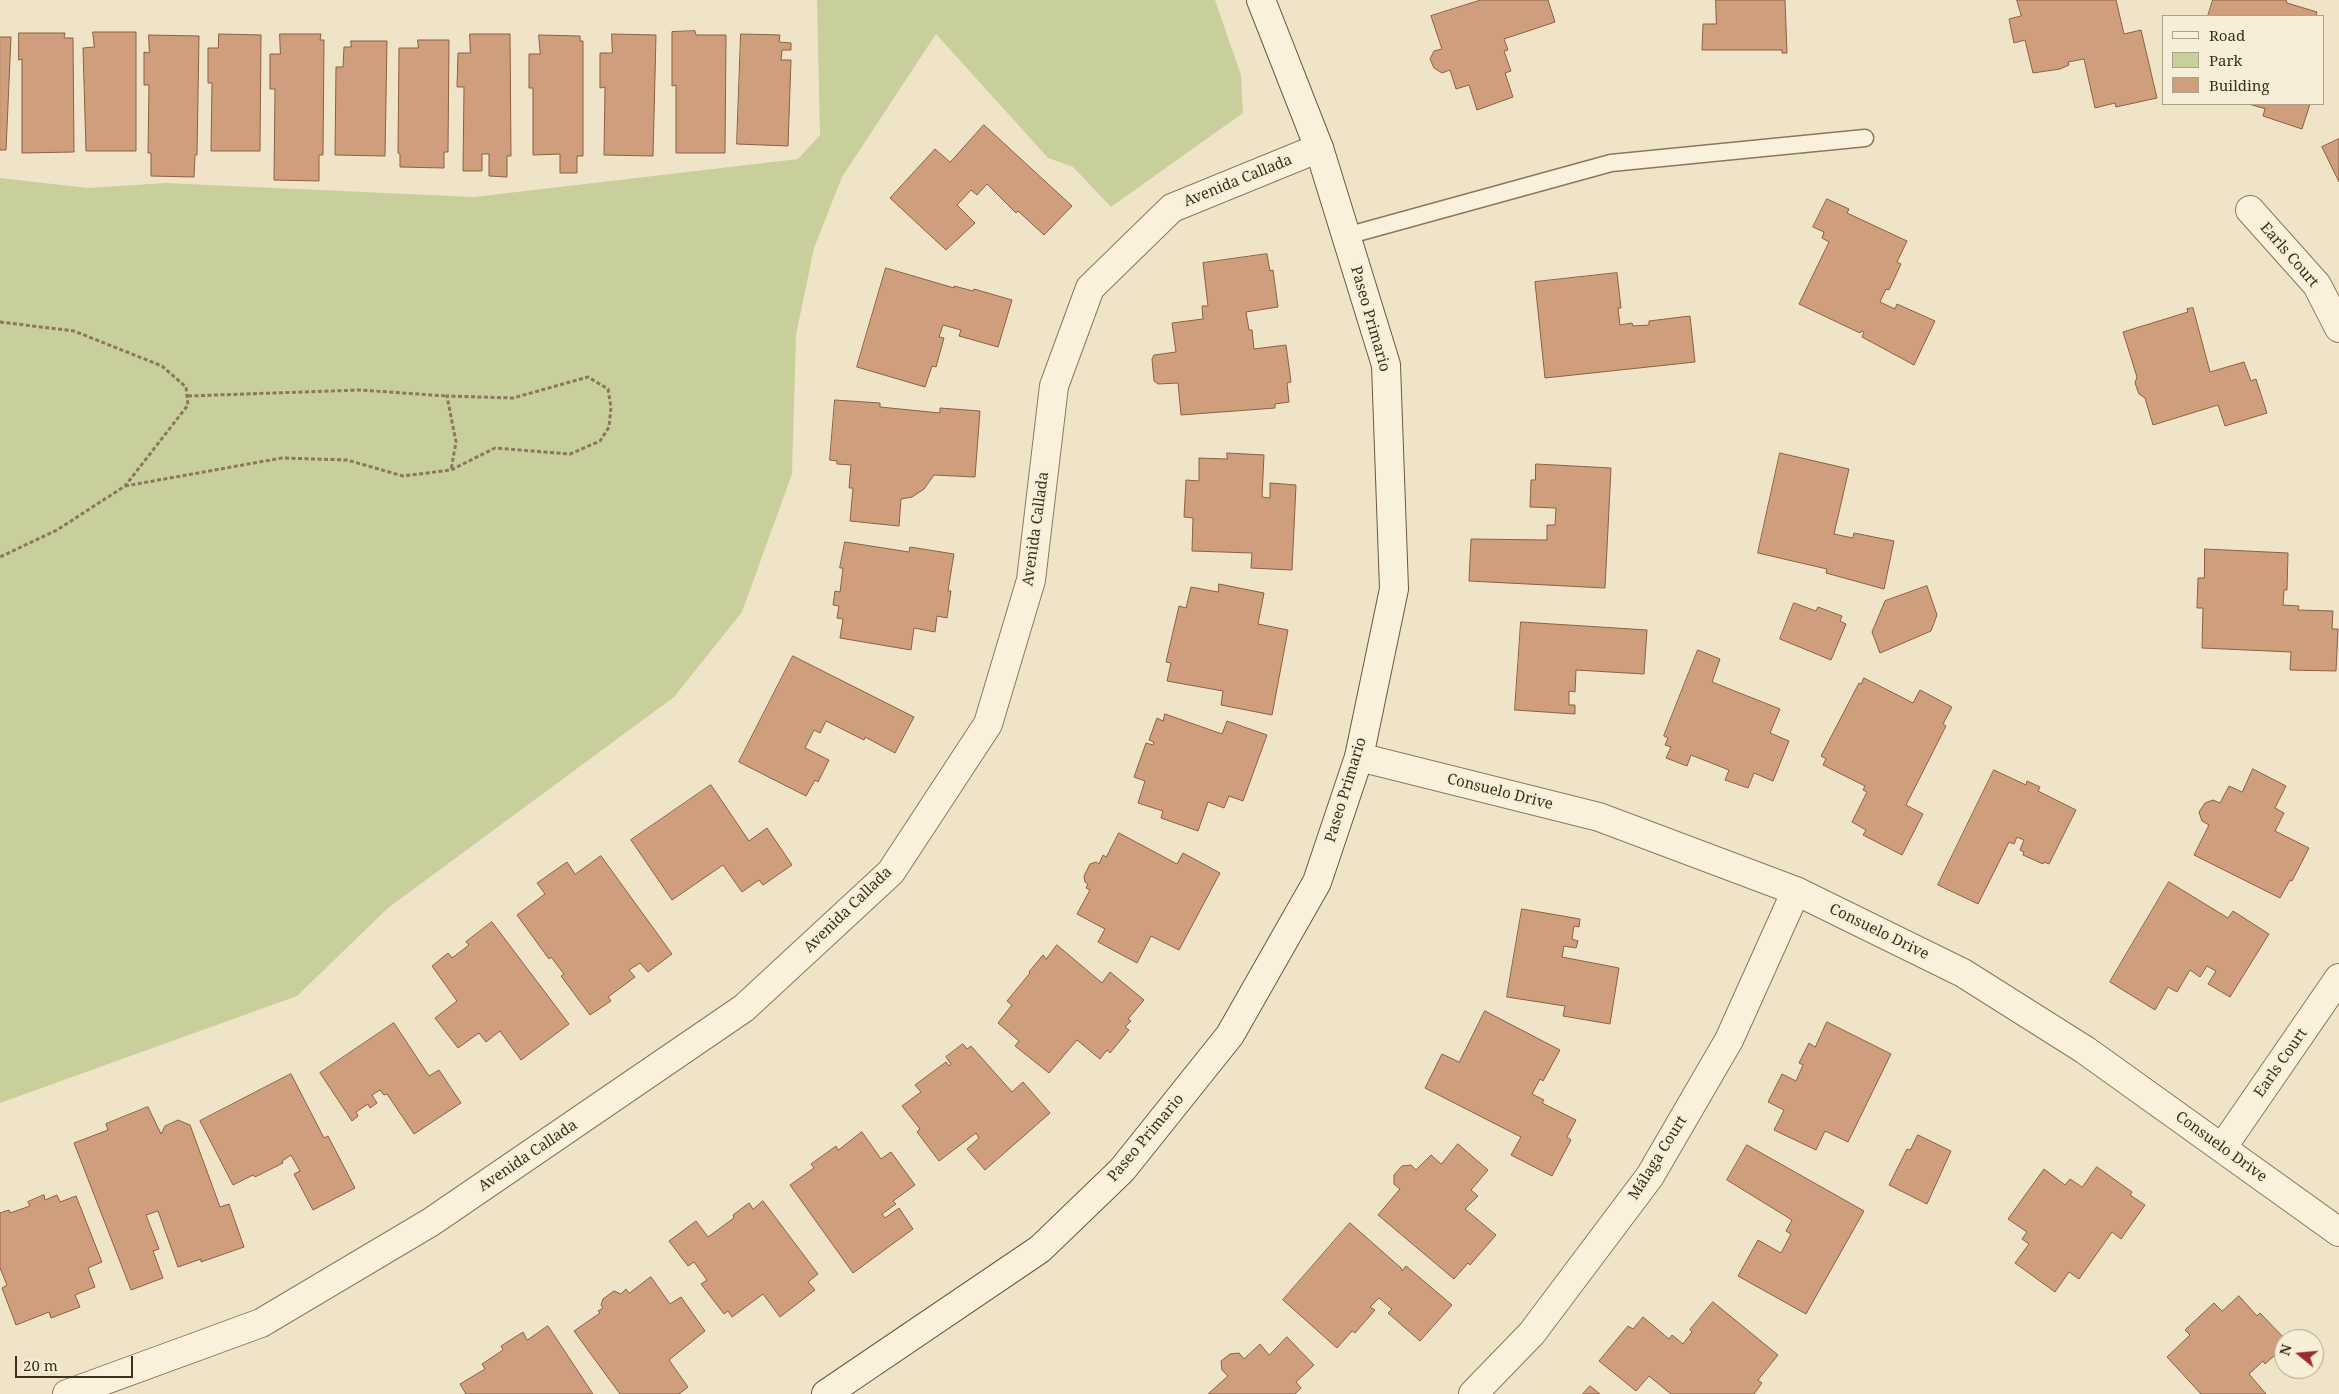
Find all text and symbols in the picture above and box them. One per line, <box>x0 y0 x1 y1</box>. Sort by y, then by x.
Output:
legend <box>2162 15 2324 105</box>
text: Road <box>2209 25 2245 45</box>
text: Park <box>2209 50 2242 70</box>
text: Building <box>2209 75 2270 95</box>
street label: Avenida Callada <box>1181 151 1295 211</box>
street label: Earls Court <box>2256 219 2322 291</box>
street label: Paseo Primario <box>1346 264 1394 374</box>
street label: Avenida Callada <box>1019 471 1053 587</box>
street label: Paseo Primario <box>1321 735 1371 845</box>
street label: Consuelo Drive <box>1445 770 1555 814</box>
street label: Avenida Callada <box>800 863 896 957</box>
street label: Consuelo Drive <box>1826 900 1932 964</box>
street label: Earls Court <box>2251 1025 2311 1101</box>
street label: Paseo Primario <box>1104 1090 1188 1186</box>
street label: Consuelo Drive <box>2172 1108 2270 1186</box>
street label: Málaga Court <box>1625 1113 1691 1203</box>
street label: Avenida Callada <box>475 1116 581 1196</box>
north arrow <box>2274 1329 2324 1379</box>
text: N <box>2274 1342 2296 1358</box>
scale bar <box>18 1346 135 1378</box>
text: 20 m <box>23 1355 58 1375</box>

